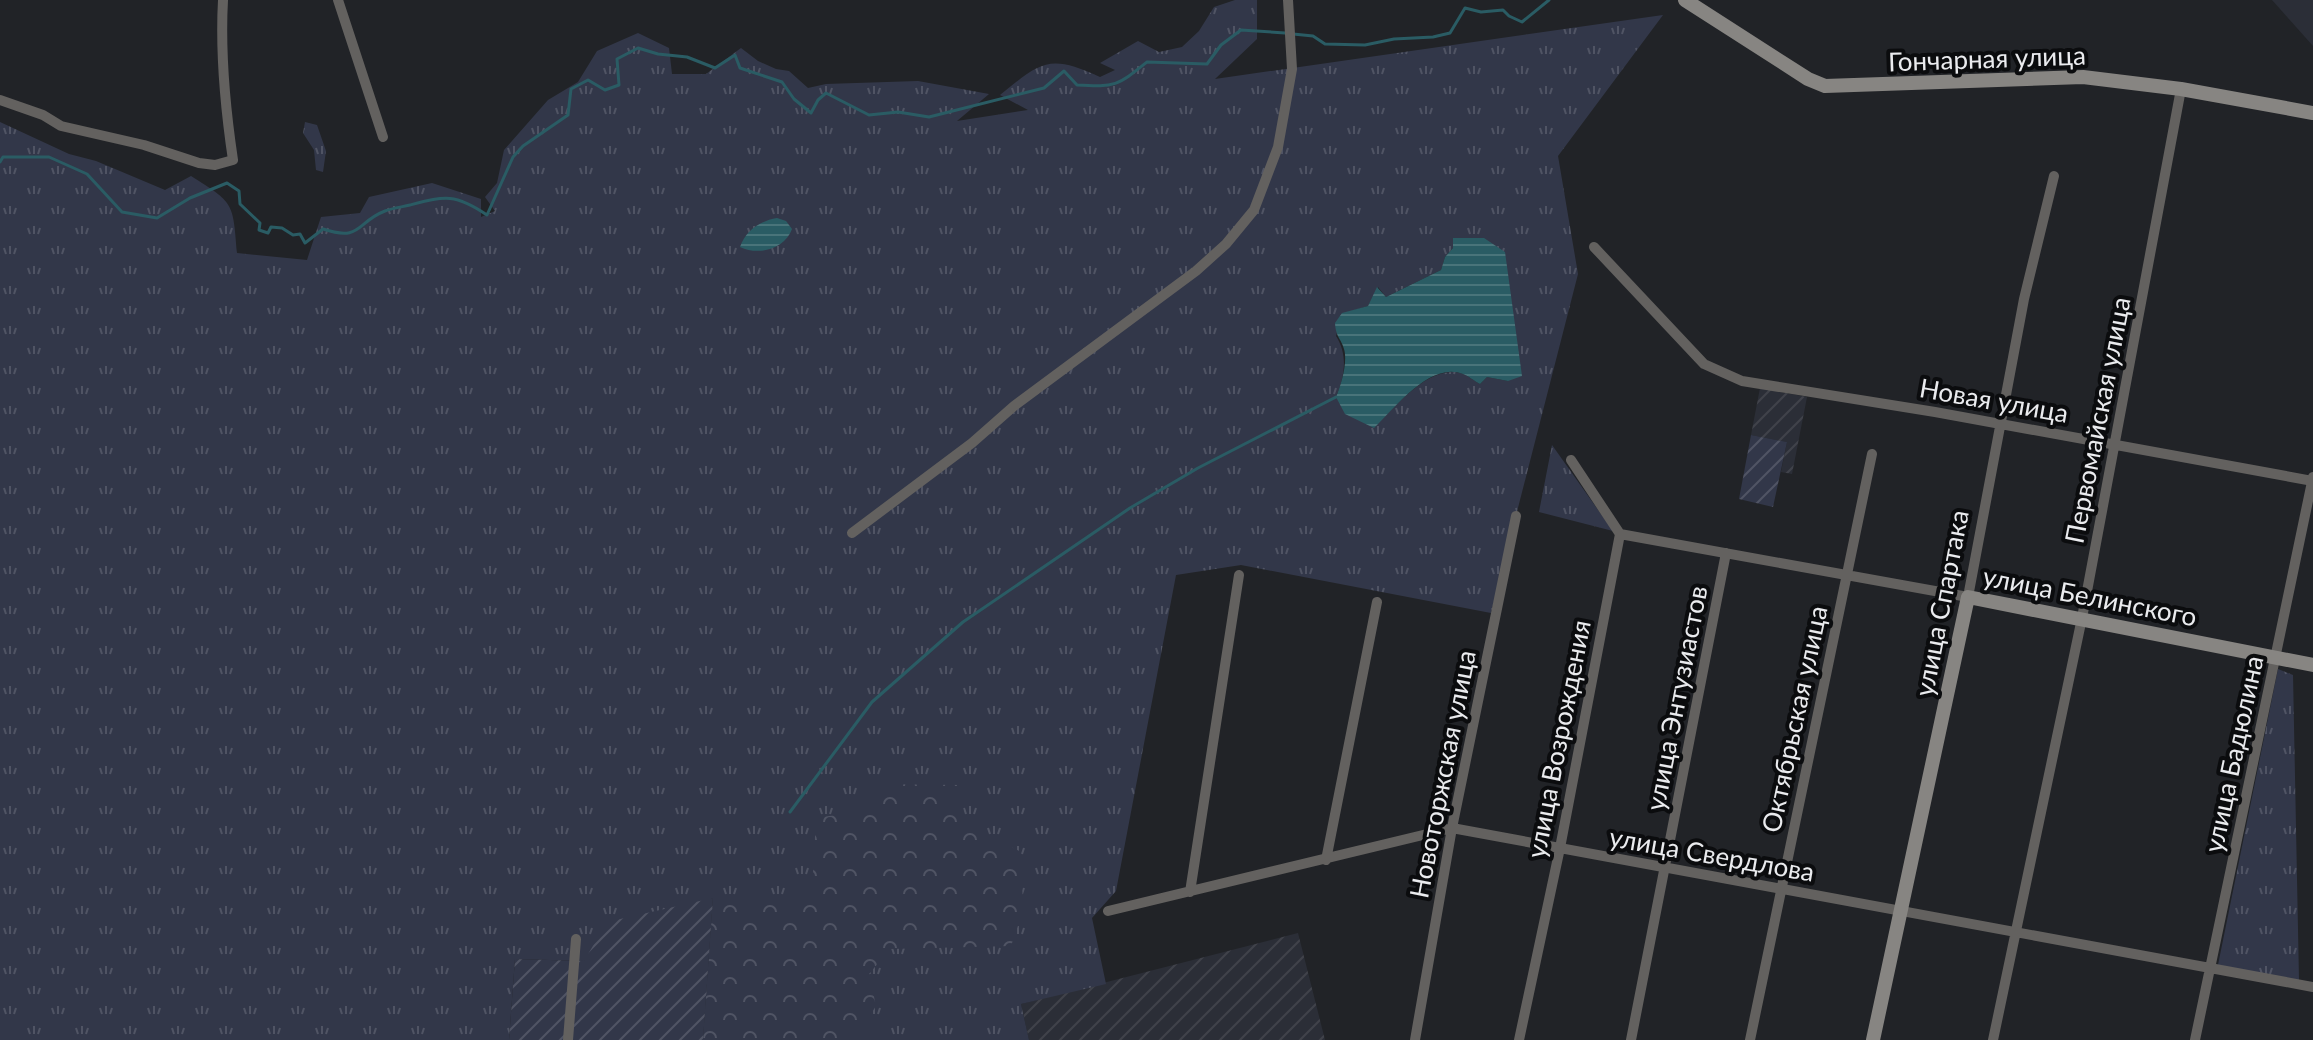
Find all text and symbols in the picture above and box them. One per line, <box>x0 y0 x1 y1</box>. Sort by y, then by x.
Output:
street label: Гончарная улица <box>1888 39 2086 77</box>
street label: Первомайская улица <box>2057 294 2137 546</box>
street label: Новая улица <box>1917 371 2071 429</box>
street label: улица Спартака <box>1907 507 1975 699</box>
street label: улица Белинского <box>1980 560 2200 632</box>
street label: улица Энтузиастов <box>1639 583 1713 813</box>
street label: Октябрьская улица <box>1754 603 1834 835</box>
street label: улица Возрождения <box>1519 617 1597 861</box>
street label: Новоторжская улица <box>1402 647 1482 901</box>
street label: улица Бадюлина <box>2197 653 2269 855</box>
street label: улица Свердлова <box>1607 820 1817 888</box>

